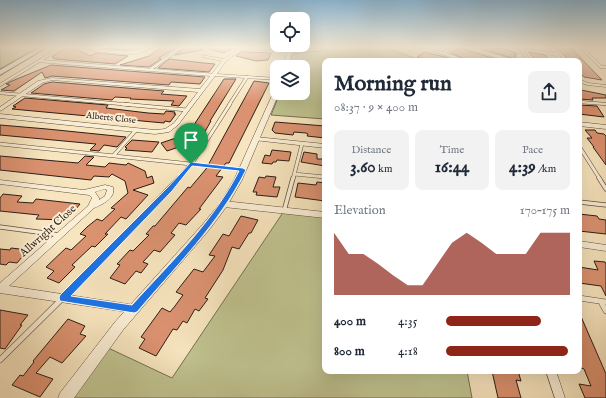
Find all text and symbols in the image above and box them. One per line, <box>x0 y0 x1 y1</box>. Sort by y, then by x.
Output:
map controls <box>270 12 310 100</box>
button: locate <box>270 12 310 52</box>
button: layers <box>270 60 310 100</box>
text: Morning run <box>334 70 452 98</box>
button: share <box>528 71 570 113</box>
text: 08:37 · 9 × 400 m <box>334 99 418 116</box>
street label: Alberts Close <box>85 110 136 126</box>
pin <box>174 123 208 164</box>
icon: arrive <box>180 129 202 151</box>
text: Distance <box>351 143 391 157</box>
text: Time <box>440 143 464 157</box>
text: Pace <box>522 143 543 157</box>
text: 3.60 <box>350 157 376 178</box>
text: 16:44 <box>435 157 469 178</box>
text: 4:39 <box>509 157 536 178</box>
text: km <box>376 162 392 176</box>
text: /km <box>536 162 556 176</box>
street label: Allwright Close <box>16 202 79 261</box>
text: Elevation <box>334 202 386 219</box>
text: 170–175 m <box>520 202 570 219</box>
text: 400 m <box>334 313 366 330</box>
text: 4:35 <box>398 313 417 330</box>
text: 800 m <box>334 343 365 360</box>
text: 4:18 <box>398 343 418 360</box>

